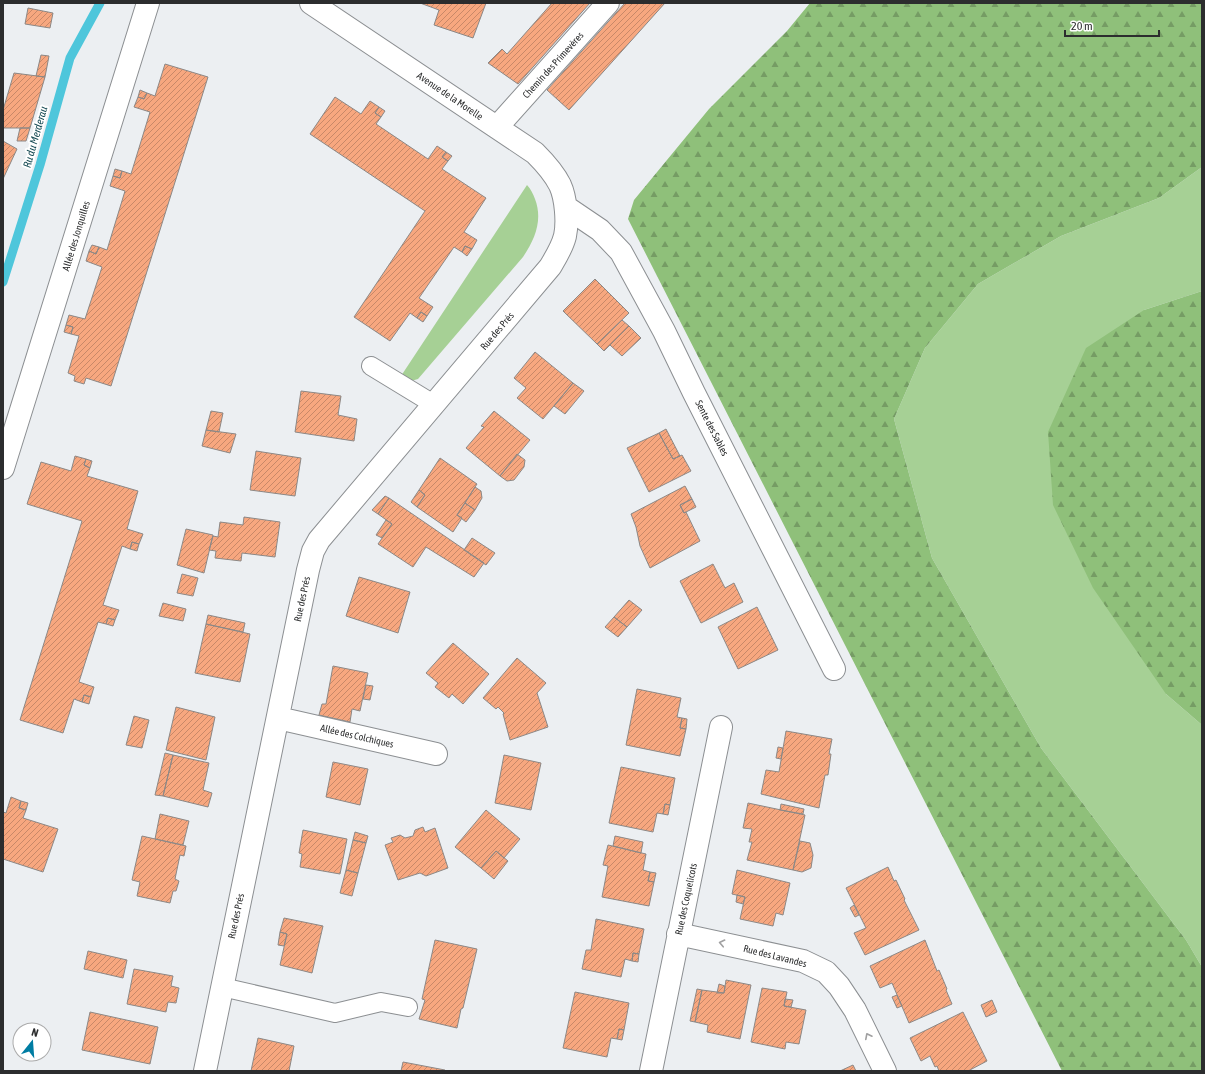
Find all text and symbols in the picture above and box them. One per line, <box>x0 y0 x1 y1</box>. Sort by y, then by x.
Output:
scale bar <box>1065 12 1159 38</box>
text: 20 m <box>1071 19 1093 33</box>
street label: Chemin des Primevères <box>520 29 586 100</box>
street label: Avenue de la Morelle <box>415 70 485 122</box>
water label: Ru du Merderau <box>21 104 50 169</box>
street label: Allée des Jonquilles <box>60 199 92 272</box>
street label: Rue des Prés <box>478 310 516 352</box>
street label: Sente des Sables <box>693 398 731 458</box>
street label: Rue des Prés <box>292 575 312 623</box>
street label: Allée des Colchiques <box>319 722 395 750</box>
street label: Rue des Coquelicots <box>673 862 699 936</box>
street label: Rue des Prés <box>226 892 246 940</box>
one-way arrow <box>719 940 725 948</box>
street label: Rue des Lavandes <box>742 943 808 969</box>
north arrow <box>12 1022 52 1062</box>
text: N <box>30 1026 40 1039</box>
one-way arrow <box>865 1033 873 1040</box>

